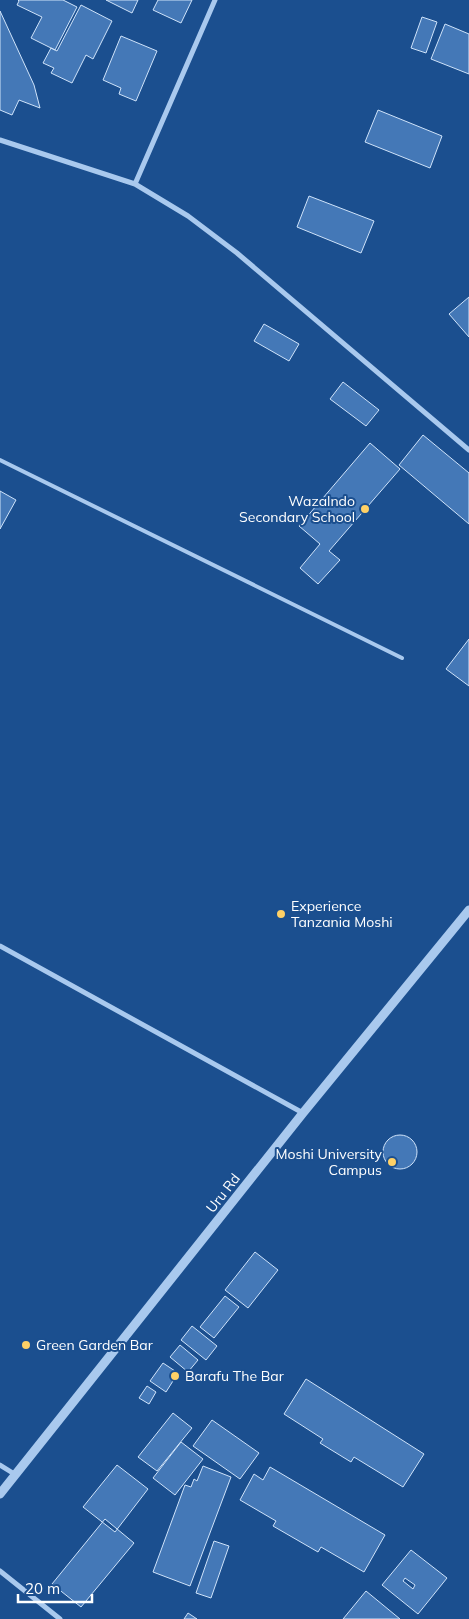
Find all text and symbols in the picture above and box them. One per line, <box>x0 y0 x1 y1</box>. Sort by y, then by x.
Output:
place label: Wazalndo Secondary School <box>239 492 355 526</box>
marker: Wazalndo Secondary School <box>359 503 371 515</box>
place label: Experience Tanzania Moshi <box>291 897 393 931</box>
marker: Experience Tanzania Moshi <box>275 908 287 920</box>
place label: Moshi University Campus <box>275 1145 383 1179</box>
marker: Moshi University Campus <box>386 1156 398 1168</box>
street label: Uru Rd <box>202 1170 244 1216</box>
place label: Green Garden Bar <box>36 1336 154 1354</box>
marker: Green Garden Bar <box>20 1339 32 1351</box>
place label: Barafu The Bar <box>185 1367 285 1385</box>
marker: Barafu The Bar <box>169 1370 181 1382</box>
scale bar <box>18 1572 91 1604</box>
text: 20 m <box>25 1579 60 1598</box>

